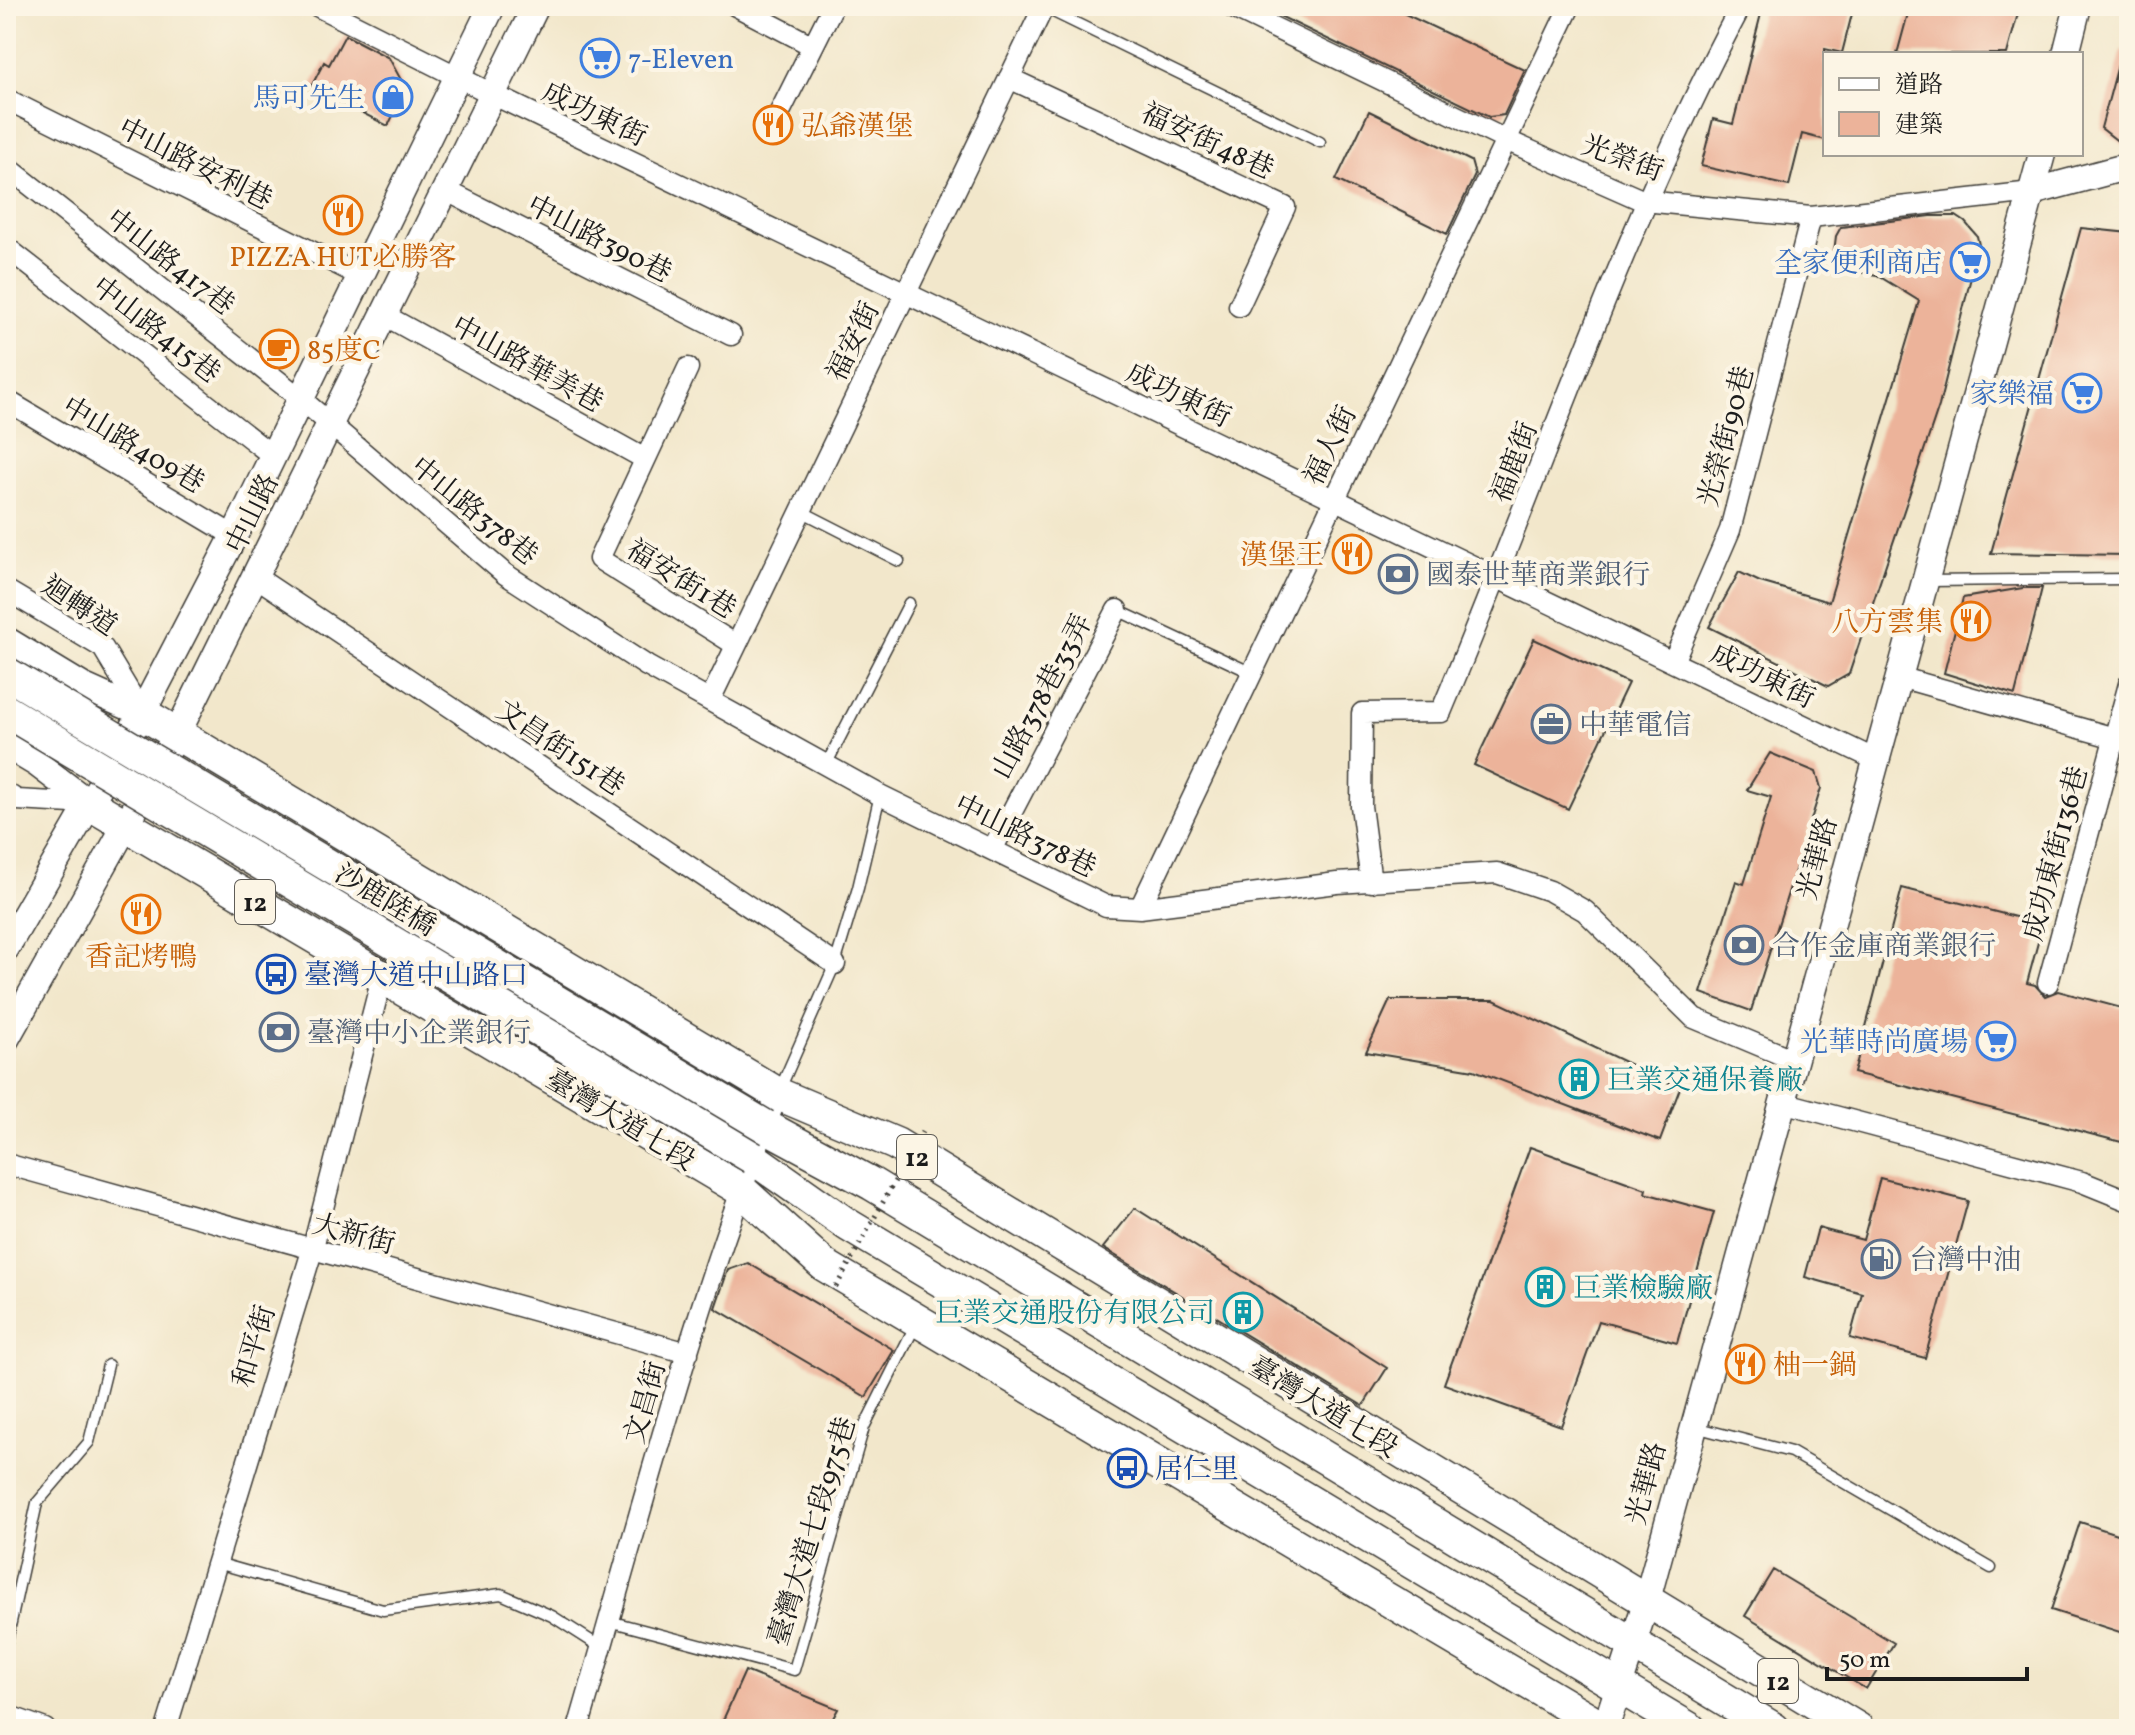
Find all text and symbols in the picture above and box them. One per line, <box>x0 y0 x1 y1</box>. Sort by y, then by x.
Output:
supermarket icon: 7-Eleven <box>579 37 621 79</box>
place label: 7-Eleven <box>628 41 734 80</box>
legend <box>1823 52 2083 156</box>
text: 道路 <box>1895 69 1943 103</box>
street label: 成功東街 <box>535 73 653 157</box>
shop icon: 馬可先生 <box>372 76 414 118</box>
place label: 馬可先生 <box>253 80 365 119</box>
street label: 福安街48巷 <box>1134 95 1280 190</box>
restaurant icon: 弘爺漢堡 <box>752 104 794 146</box>
place label: 弘爺漢堡 <box>801 108 913 147</box>
text: 建築 <box>1895 109 1943 143</box>
street label: 中山路安利巷 <box>111 110 279 221</box>
street label: 光榮街 <box>1576 127 1668 192</box>
street label: 中山路390巷 <box>520 187 678 293</box>
restaurant icon: PIZZA HUT必勝客 <box>322 194 364 236</box>
street label: 中山路417巷 <box>97 200 242 325</box>
place label: PIZZA HUT必勝客 <box>229 239 457 278</box>
supermarket icon: 全家便利商店 <box>1949 241 1991 283</box>
place label: 全家便利商店 <box>1774 245 1942 284</box>
street label: 中山路415巷 <box>83 268 228 393</box>
street label: 福安街 <box>818 296 890 388</box>
street label: 中山路華美巷 <box>444 307 610 423</box>
cafe icon: 85度C <box>258 328 300 370</box>
place label: 85度C <box>307 332 381 371</box>
street label: 成功東街 <box>1119 354 1237 438</box>
street label: 光榮街90巷 <box>1690 362 1765 511</box>
supermarket icon: 家樂福 <box>2061 372 2103 414</box>
place label: 家樂福 <box>1970 376 2054 415</box>
street label: 中山路409巷 <box>54 388 211 504</box>
street label: 福人街 <box>1295 400 1367 492</box>
street label: 福鹿街 <box>1482 417 1549 509</box>
street label: 中山路378巷 <box>402 449 545 575</box>
street label: 中山路 <box>217 468 289 560</box>
street label: 福安街1巷 <box>618 531 743 629</box>
restaurant icon: 漢堡王 <box>1331 533 1373 575</box>
place label: 漢堡王 <box>1240 537 1324 576</box>
bank icon: 國泰世華商業銀行 <box>1377 553 1419 595</box>
place label: 國泰世華商業銀行 <box>1426 557 1650 596</box>
street label: 迴轉道 <box>33 567 124 647</box>
restaurant icon: 八方雲集 <box>1950 600 1992 642</box>
place label: 八方雲集 <box>1831 604 1943 643</box>
street label: 山路378巷33弄 <box>983 608 1103 787</box>
street label: 成功東街 <box>1703 635 1821 719</box>
street label: 文昌街151巷 <box>488 692 632 806</box>
office icon: 中華電信 <box>1530 703 1572 745</box>
place label: 中華電信 <box>1579 707 1691 746</box>
street label: 成功東街136巷 <box>2014 762 2098 945</box>
street label: 中山路378巷 <box>947 786 1102 888</box>
street label: 光華路 <box>1789 813 1848 904</box>
street label: 沙鹿陸橋 <box>327 856 443 947</box>
road number: 12 <box>235 880 275 924</box>
restaurant icon: 香記烤鴨 <box>120 893 162 935</box>
bank icon: 合作金庫商業銀行 <box>1723 924 1765 966</box>
place label: 合作金庫商業銀行 <box>1772 928 1996 967</box>
place label: 香記烤鴨 <box>85 939 197 978</box>
bus stop icon: 臺灣大道中山路口 <box>255 953 297 995</box>
place label: 臺灣大道中山路口 <box>304 957 528 996</box>
bank icon: 臺灣中小企業銀行 <box>258 1011 300 1053</box>
place label: 臺灣中小企業銀行 <box>307 1015 531 1054</box>
supermarket icon: 光華時尚廣場 <box>1975 1020 2017 1062</box>
place label: 光華時尚廣場 <box>1800 1024 1968 1063</box>
building icon: 巨業交通保養廠 <box>1558 1058 1600 1100</box>
street label: 臺灣大道七段 <box>538 1061 702 1181</box>
place label: 巨業交通保養廠 <box>1607 1062 1803 1101</box>
road number: 12 <box>897 1135 937 1179</box>
street label: 大新街 <box>308 1206 399 1265</box>
fuel station icon: 台灣中油 <box>1860 1238 1902 1280</box>
place label: 台灣中油 <box>1909 1242 2021 1281</box>
building icon: 巨業檢驗廠 <box>1524 1266 1566 1308</box>
place label: 巨業檢驗廠 <box>1573 1270 1713 1309</box>
building icon: 巨業交通股份有限公司 <box>1222 1291 1264 1333</box>
place label: 巨業交通股份有限公司 <box>935 1295 1215 1334</box>
street label: 和平街 <box>224 1301 286 1393</box>
restaurant icon: 柚一鍋 <box>1724 1343 1766 1385</box>
place label: 柚一鍋 <box>1773 1347 1857 1386</box>
street label: 臺灣大道七段 <box>1241 1348 1405 1468</box>
street label: 文昌街 <box>616 1357 677 1448</box>
street label: 臺灣大道七段975巷 <box>760 1412 867 1651</box>
street label: 光華路 <box>1618 1438 1677 1529</box>
bus stop icon: 居仁里 <box>1106 1447 1148 1489</box>
place label: 居仁里 <box>1155 1451 1239 1490</box>
scale bar <box>1827 1631 2027 1681</box>
text: 50 m <box>1839 1644 1891 1678</box>
road number: 12 <box>1758 1659 1798 1703</box>

